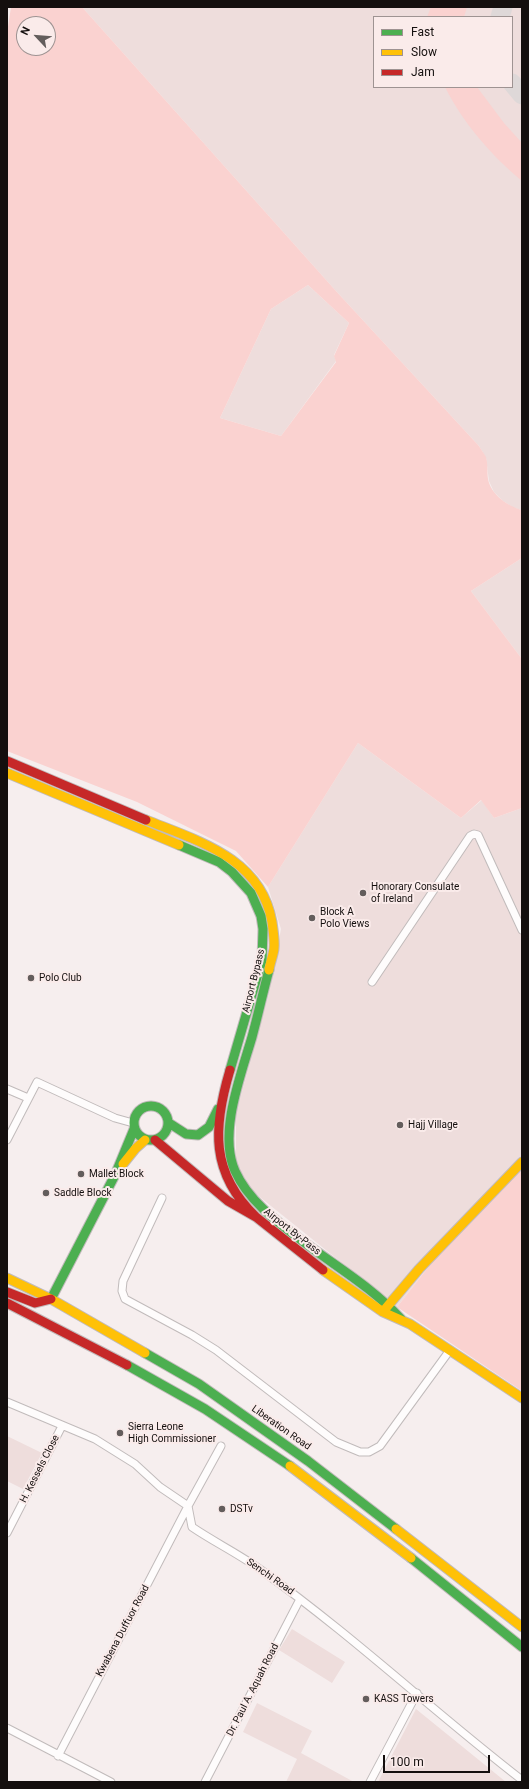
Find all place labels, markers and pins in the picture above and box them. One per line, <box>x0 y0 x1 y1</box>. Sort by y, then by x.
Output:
place label: Honorary Consulate of Ireland <box>371 881 459 904</box>
marker: Honorary Consulate of Ireland <box>358 888 368 898</box>
place label: Block A Polo Views <box>320 906 369 930</box>
marker: Block A Polo Views <box>307 913 317 923</box>
place label: Polo Club <box>39 972 82 984</box>
marker: Polo Club <box>26 973 36 983</box>
place label: Hajj Village <box>408 1119 458 1131</box>
marker: Hajj Village <box>395 1120 405 1130</box>
place label: Mallet Block <box>89 1168 144 1180</box>
marker: Mallet Block <box>76 1169 86 1179</box>
place label: Saddle Block <box>54 1187 112 1199</box>
marker: Saddle Block <box>41 1188 51 1198</box>
place label: Sierra Leone High Commissioner <box>128 1421 216 1444</box>
marker: Sierra Leone High Commissioner <box>115 1428 125 1438</box>
place label: DSTv <box>230 1503 253 1515</box>
marker: DSTv <box>217 1504 227 1514</box>
place label: KASS Towers <box>374 1693 434 1705</box>
marker: KASS Towers <box>361 1694 371 1704</box>

